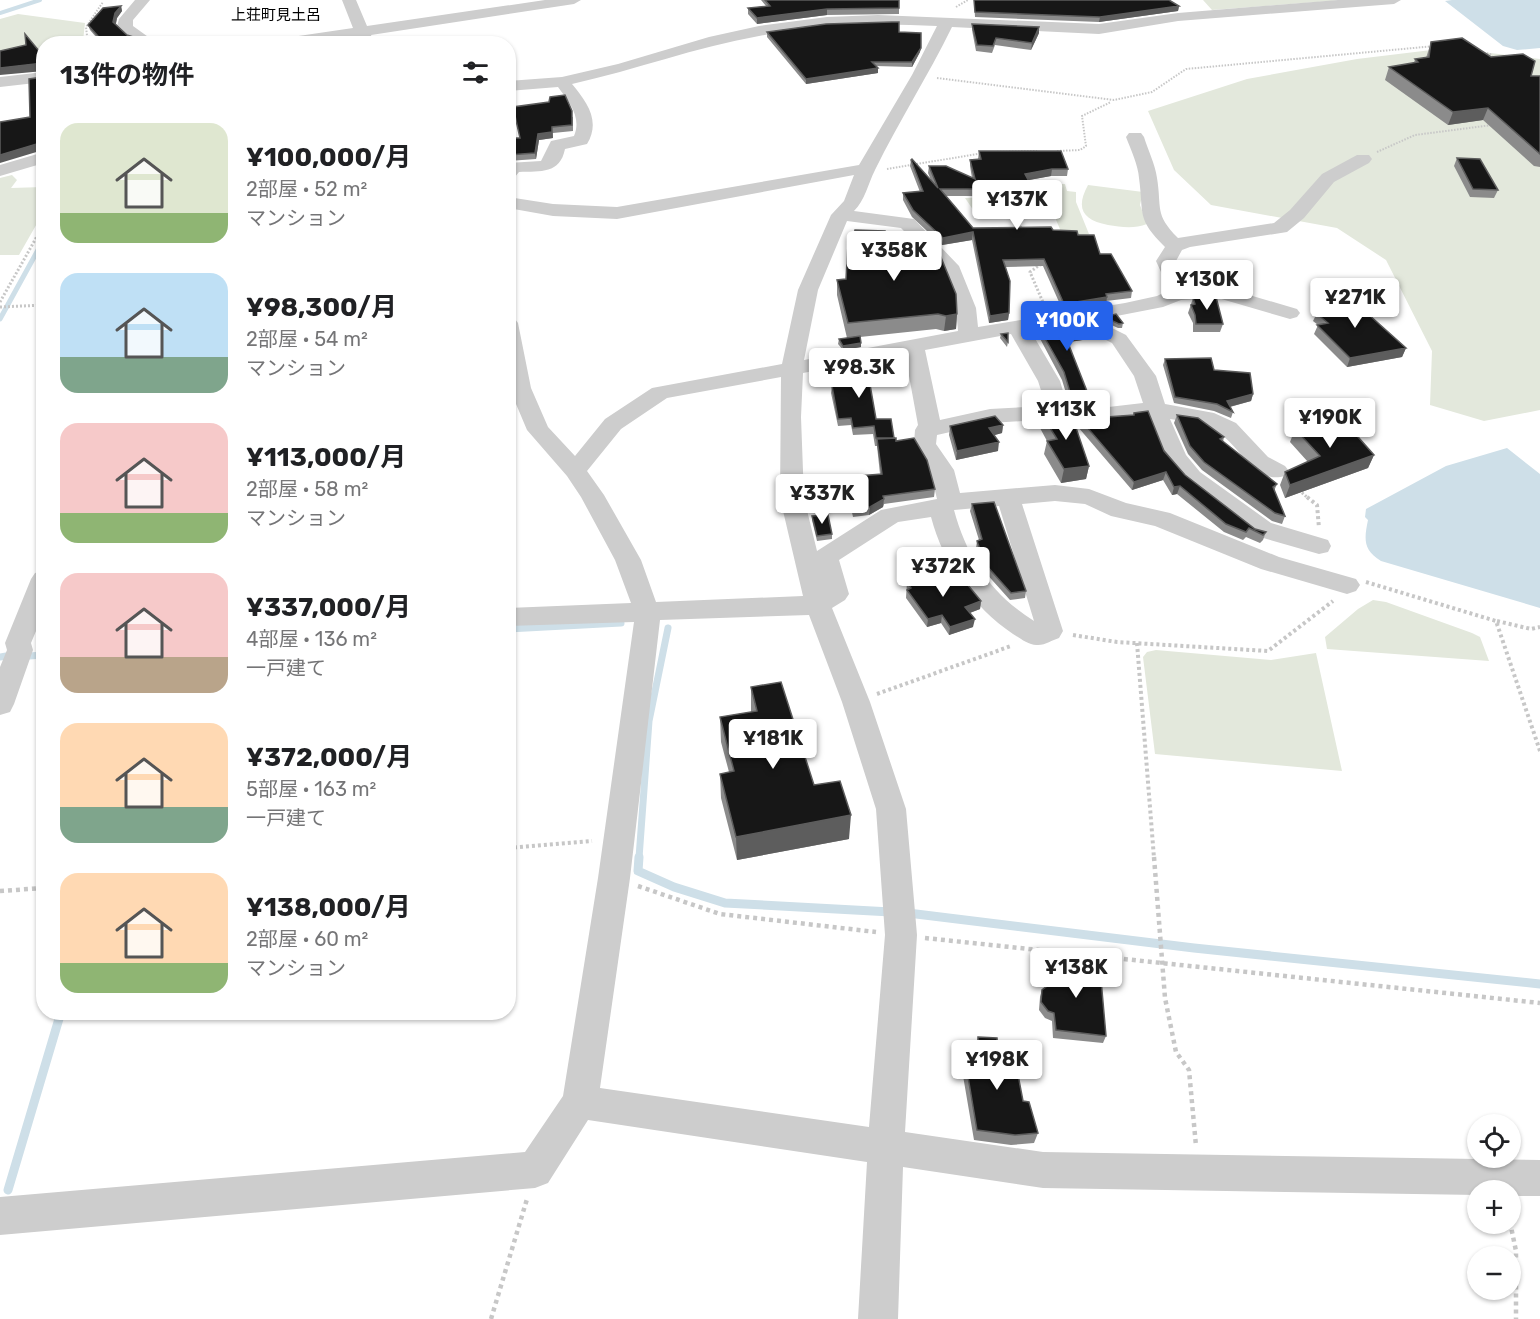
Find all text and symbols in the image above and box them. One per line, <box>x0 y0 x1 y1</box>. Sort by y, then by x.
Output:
district label: 上荘町見土呂 <box>231 6 321 24</box>
icon: filters <box>459 56 492 89</box>
text: 13件の物件 <box>60 60 194 91</box>
text: ¥100,000/月 <box>246 142 411 173</box>
icon: home <box>108 147 180 219</box>
text: 2部屋 · 52 m² <box>246 177 367 201</box>
pin: ¥137K <box>975 180 1059 231</box>
text: ¥137K <box>986 187 1048 211</box>
text: マンション <box>246 206 346 230</box>
pin: ¥358K <box>852 231 936 282</box>
text: ¥358K <box>861 238 927 262</box>
pin: ¥130K <box>1165 260 1249 311</box>
text: ¥130K <box>1175 267 1239 291</box>
pin: ¥271K <box>1313 278 1397 329</box>
text: ¥271K <box>1324 285 1386 309</box>
text: ¥98,300/月 <box>246 292 397 323</box>
icon: home <box>108 297 180 369</box>
pin: ¥100K <box>1025 301 1109 352</box>
text: ¥100K <box>1035 308 1099 332</box>
text: 2部屋 · 54 m² <box>246 327 368 351</box>
pin: ¥98.3K <box>810 348 908 399</box>
text: ¥98.3K <box>823 355 895 379</box>
text: マンション <box>246 356 346 380</box>
pin: ¥113K <box>1024 390 1108 441</box>
text: ¥113K <box>1036 397 1096 421</box>
pin: ¥190K <box>1288 398 1372 449</box>
text: ¥190K <box>1298 405 1362 429</box>
text: ¥113,000/月 <box>246 442 406 473</box>
icon: home <box>108 447 180 519</box>
pin: ¥337K <box>780 474 864 525</box>
text: 2部屋 · 58 m² <box>246 477 368 501</box>
text: ¥337K <box>790 481 854 505</box>
text: マンション <box>246 506 346 530</box>
pin: ¥372K <box>901 547 985 598</box>
text: ¥372K <box>911 554 975 578</box>
text: ¥337,000/月 <box>246 592 411 623</box>
icon: home <box>108 597 180 669</box>
text: 4部屋 · 136 m² <box>246 627 377 651</box>
text: 一戸建て <box>246 656 326 680</box>
pin: ¥181K <box>731 719 815 770</box>
text: ¥181K <box>743 726 803 750</box>
text: ¥372,000/月 <box>246 742 412 773</box>
icon: home <box>108 747 180 819</box>
text: 5部屋 · 163 m² <box>246 777 376 801</box>
text: 一戸建て <box>246 806 326 830</box>
text: ¥138,000/月 <box>246 892 411 923</box>
icon: home <box>108 897 180 969</box>
text: 2部屋 · 60 m² <box>246 927 368 951</box>
pin: ¥138K <box>1034 948 1118 999</box>
text: ¥138K <box>1044 955 1108 979</box>
text: マンション <box>246 956 346 980</box>
pin: ¥198K <box>955 1040 1039 1091</box>
text: ¥198K <box>965 1047 1029 1071</box>
map controls <box>1467 1114 1521 1300</box>
button: locate <box>1467 1114 1521 1168</box>
button: + <box>1467 1180 1521 1234</box>
button: − <box>1467 1246 1521 1300</box>

